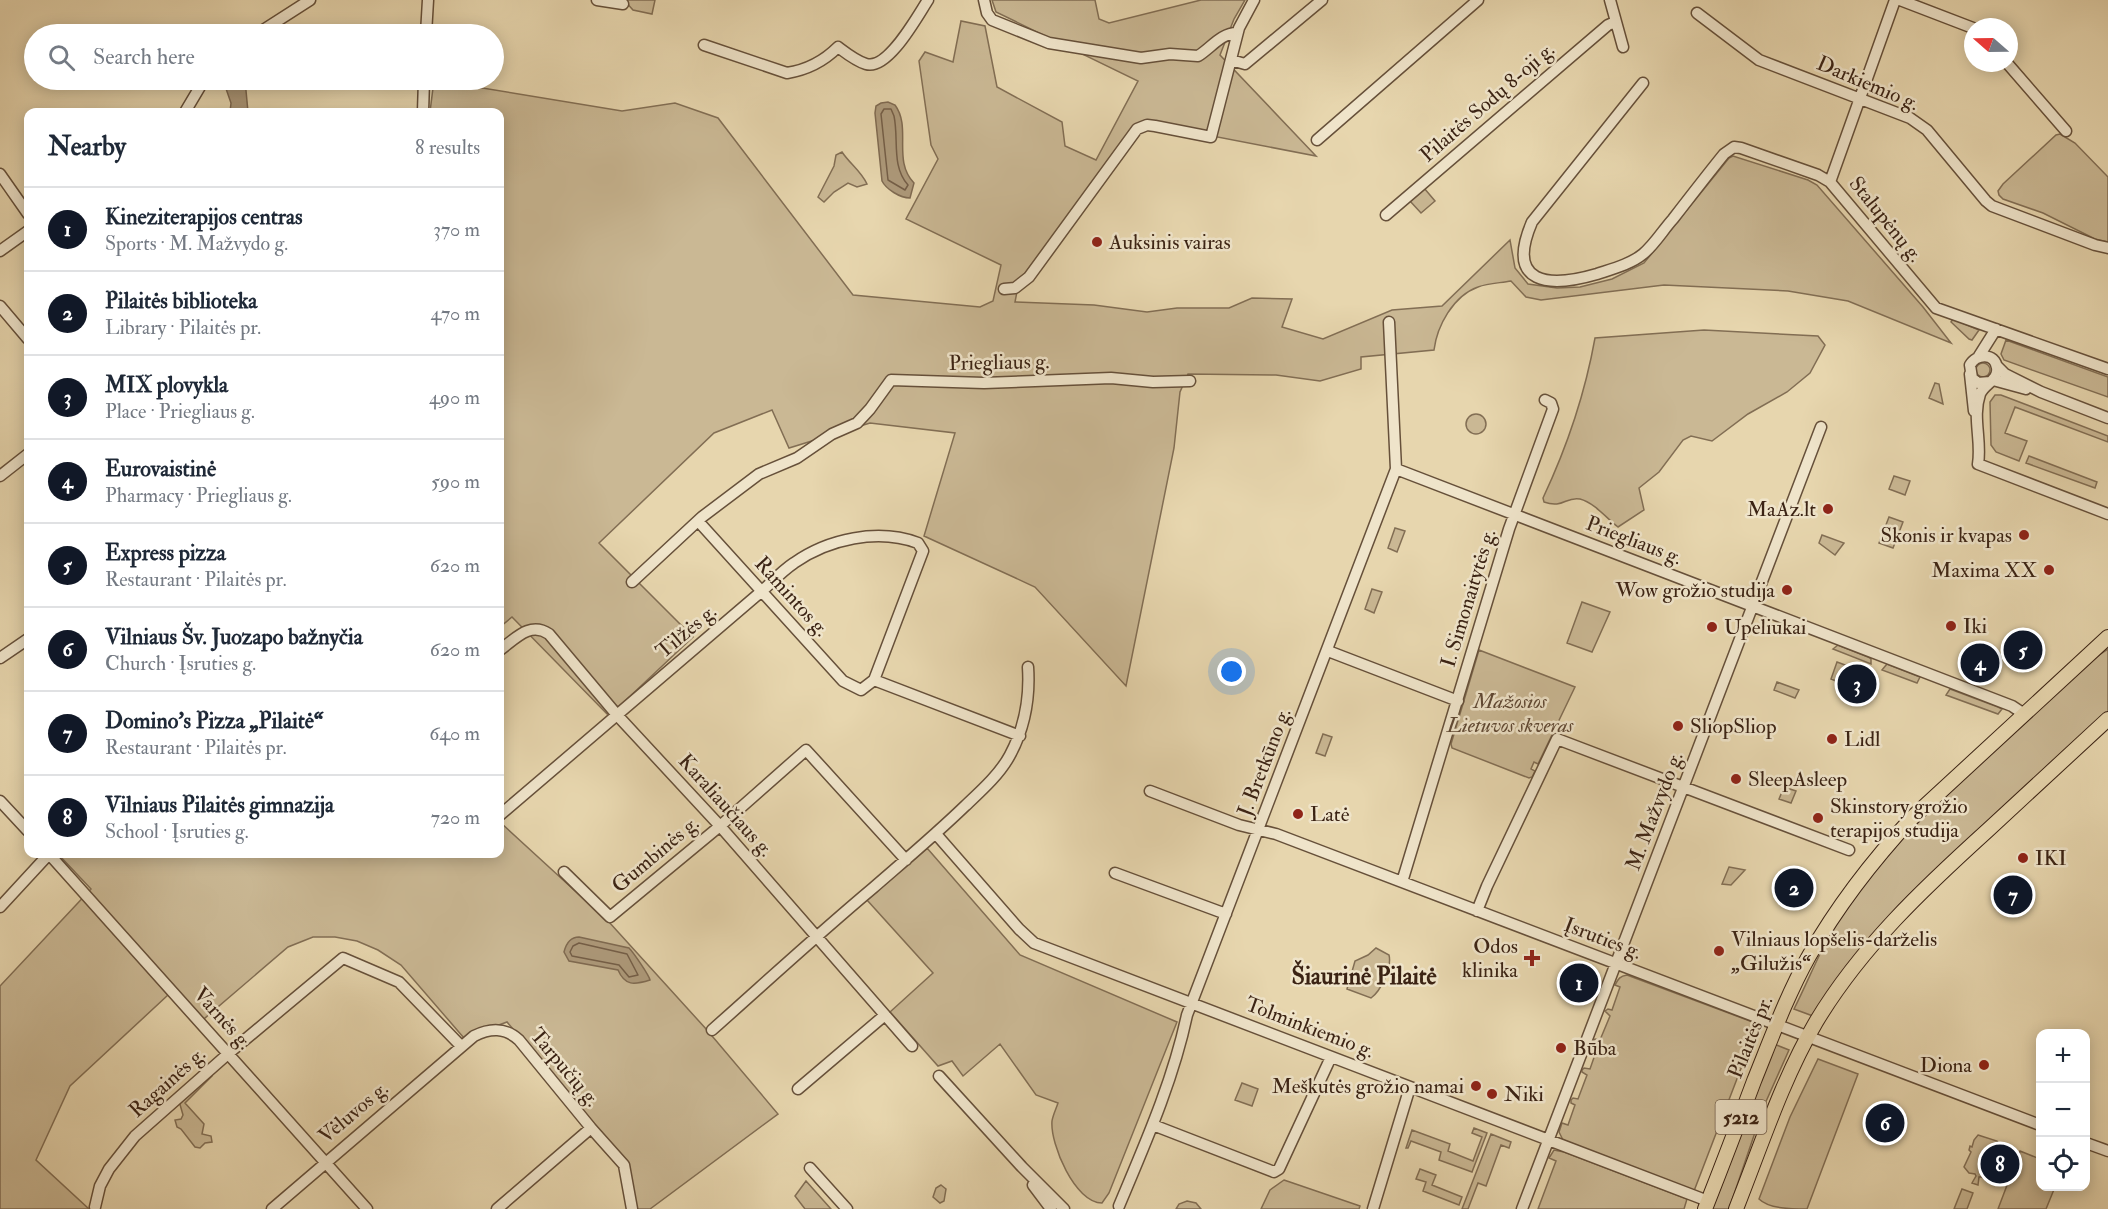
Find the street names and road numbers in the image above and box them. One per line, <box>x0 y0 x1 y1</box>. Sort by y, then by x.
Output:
street label: Pilaitės Sodų 8-oji g. <box>1414 36 1560 168</box>
street label: Darkiemio g. <box>1813 50 1923 117</box>
street label: Stalupėnų g. <box>1843 171 1928 268</box>
street label: Priegliaus g. <box>948 348 1050 377</box>
street label: Priegliaus g. <box>1582 510 1686 571</box>
street label: I. Simonaitytės g. <box>1435 526 1502 670</box>
street label: Ramintos g. <box>748 551 835 642</box>
street label: Tilžės g. <box>650 598 722 665</box>
street label: J. Bretkūno g. <box>1231 704 1297 821</box>
street label: Karaliaučiaus g. <box>672 748 779 863</box>
street label: M. Mažvydo g. <box>1619 748 1689 874</box>
street label: Gumbinės g. <box>606 810 705 899</box>
street label: Įsruties g. <box>1560 911 1646 966</box>
street label: Varnės g. <box>187 981 258 1055</box>
street label: Tolminkiemio g. <box>1242 991 1378 1064</box>
street label: Pilaitės pr. <box>1722 992 1779 1082</box>
street label: Tarpučių g. <box>524 1022 605 1112</box>
street label: Ragainės g. <box>123 1041 211 1124</box>
street label: Vėluvos g. <box>313 1075 394 1149</box>
road number: 5212 <box>1716 1100 1766 1134</box>

